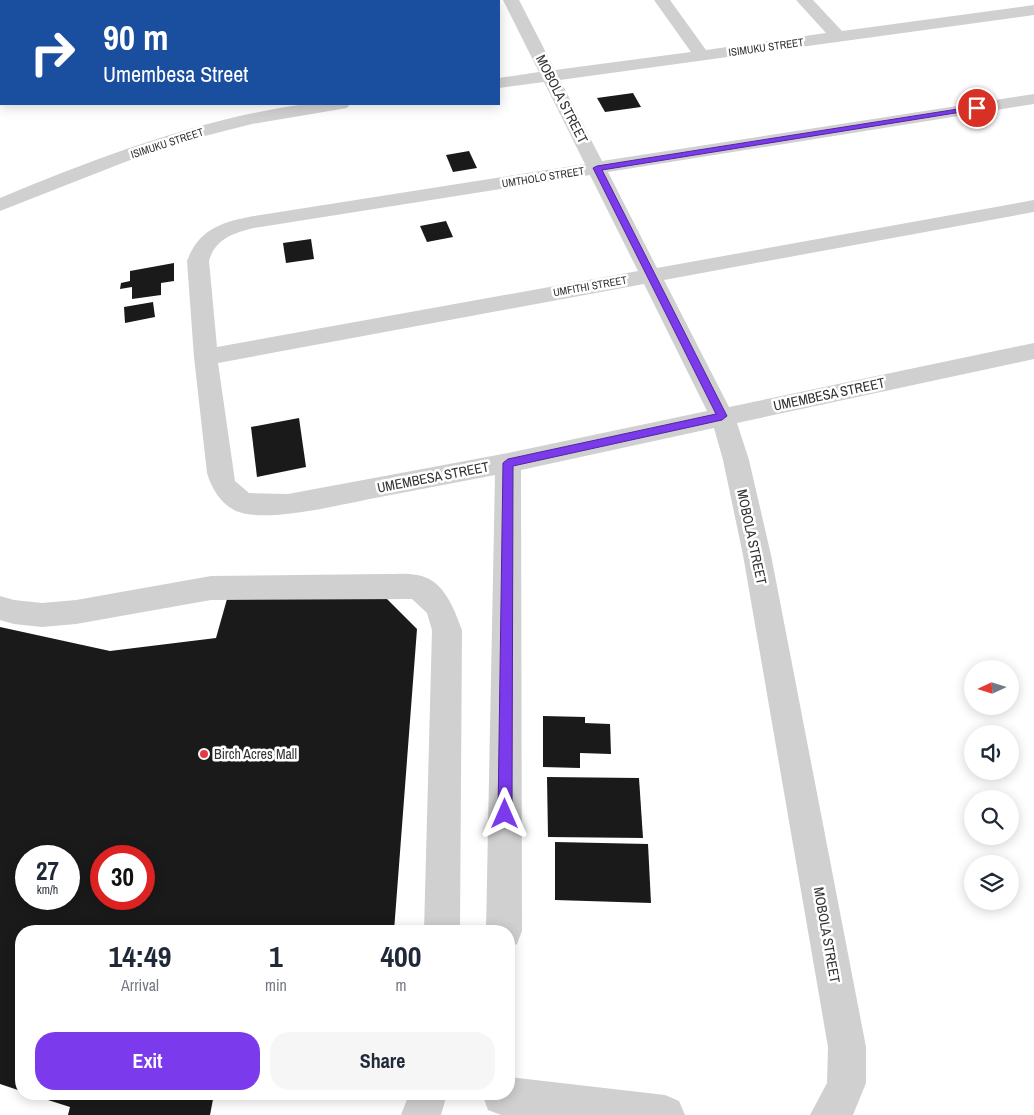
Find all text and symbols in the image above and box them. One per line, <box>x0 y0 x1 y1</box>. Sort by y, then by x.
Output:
text: 90 m <box>103 14 168 61</box>
icon: right <box>20 20 85 85</box>
street label: ISIMUKU STREET <box>728 35 805 59</box>
street label: MOBOLA STREET <box>532 52 592 146</box>
text: Umembesa Street <box>103 59 248 89</box>
pin <box>956 87 998 129</box>
icon: arrive <box>963 94 991 122</box>
street label: ISIMUKU STREET <box>129 124 206 161</box>
street label: UMTHOLO STREET <box>501 164 586 190</box>
street label: UMFITHI STREET <box>552 273 628 299</box>
street label: UMEMBESA STREET <box>772 373 886 415</box>
street label: UMEMBESA STREET <box>376 457 490 497</box>
street label: MOBOLA STREET <box>733 488 771 586</box>
north arrow <box>964 660 1019 715</box>
map controls <box>964 660 1019 910</box>
button: sound <box>964 725 1019 780</box>
place label: Birch Acres Mall <box>214 745 297 763</box>
marker: Birch Acres Mall <box>198 748 210 760</box>
position arrow <box>478 787 530 839</box>
button: search <box>964 790 1019 845</box>
speed limit sign: 30 <box>90 845 155 910</box>
text: 27 <box>36 854 59 888</box>
button: layers <box>964 855 1019 910</box>
text: km/h <box>37 882 58 898</box>
street label: MOBOLA STREET <box>810 886 844 984</box>
text: 14:49 <box>109 936 171 976</box>
text: 1 <box>269 936 283 976</box>
text: 400 <box>380 936 421 976</box>
text: Arrival <box>121 974 159 996</box>
text: min <box>265 974 287 996</box>
text: m <box>395 974 406 996</box>
button: Exit <box>35 1032 260 1090</box>
button: Share <box>270 1032 495 1090</box>

